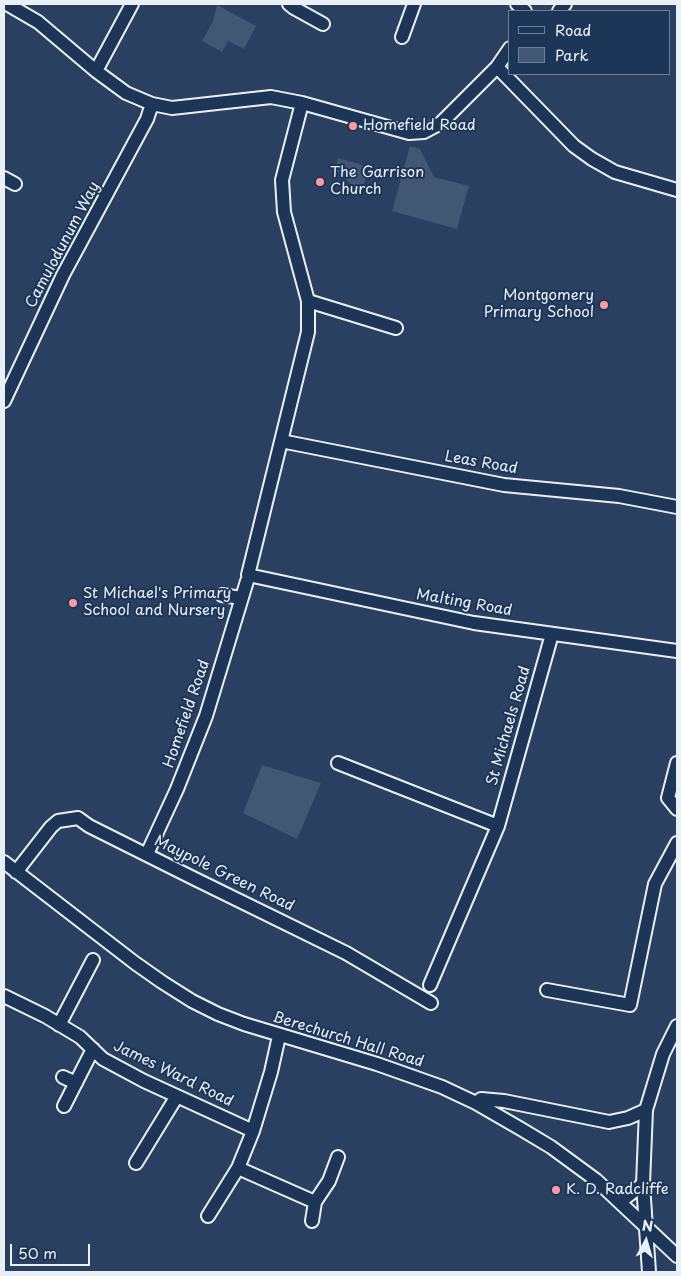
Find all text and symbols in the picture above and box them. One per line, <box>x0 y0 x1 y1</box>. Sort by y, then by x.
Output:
legend <box>508 10 671 75</box>
text: Road <box>555 18 591 41</box>
text: Park <box>555 43 589 66</box>
place label: Homefield Road <box>363 117 476 135</box>
marker: Homefield Road <box>347 120 359 132</box>
place label: The Garrison Church <box>330 164 424 199</box>
marker: The Garrison Church <box>314 176 326 188</box>
street label: Camulodunum Way <box>22 179 104 311</box>
place label: Montgomery Primary School <box>483 287 594 322</box>
marker: Montgomery Primary School <box>598 299 610 311</box>
street label: Leas Road <box>443 448 519 478</box>
place label: St Michael's Primary School and Nursery <box>83 585 231 620</box>
street label: Malting Road <box>415 586 513 620</box>
marker: St Michael's Primary School and Nursery <box>67 597 79 609</box>
street label: Homefield Road <box>160 658 214 770</box>
street label: St Michaels Road <box>483 664 535 788</box>
street label: Maypole Green Road <box>151 832 297 916</box>
street label: Berechurch Hall Road <box>270 1008 426 1072</box>
street label: James Ward Road <box>110 1037 236 1111</box>
place label: K. D. Radcliffe <box>566 1181 669 1199</box>
marker: K. D. Radcliffe <box>550 1184 562 1196</box>
text: N <box>641 1215 654 1237</box>
north arrow <box>621 1216 671 1266</box>
scale bar <box>12 1234 92 1266</box>
text: 50 m <box>18 1241 57 1264</box>

